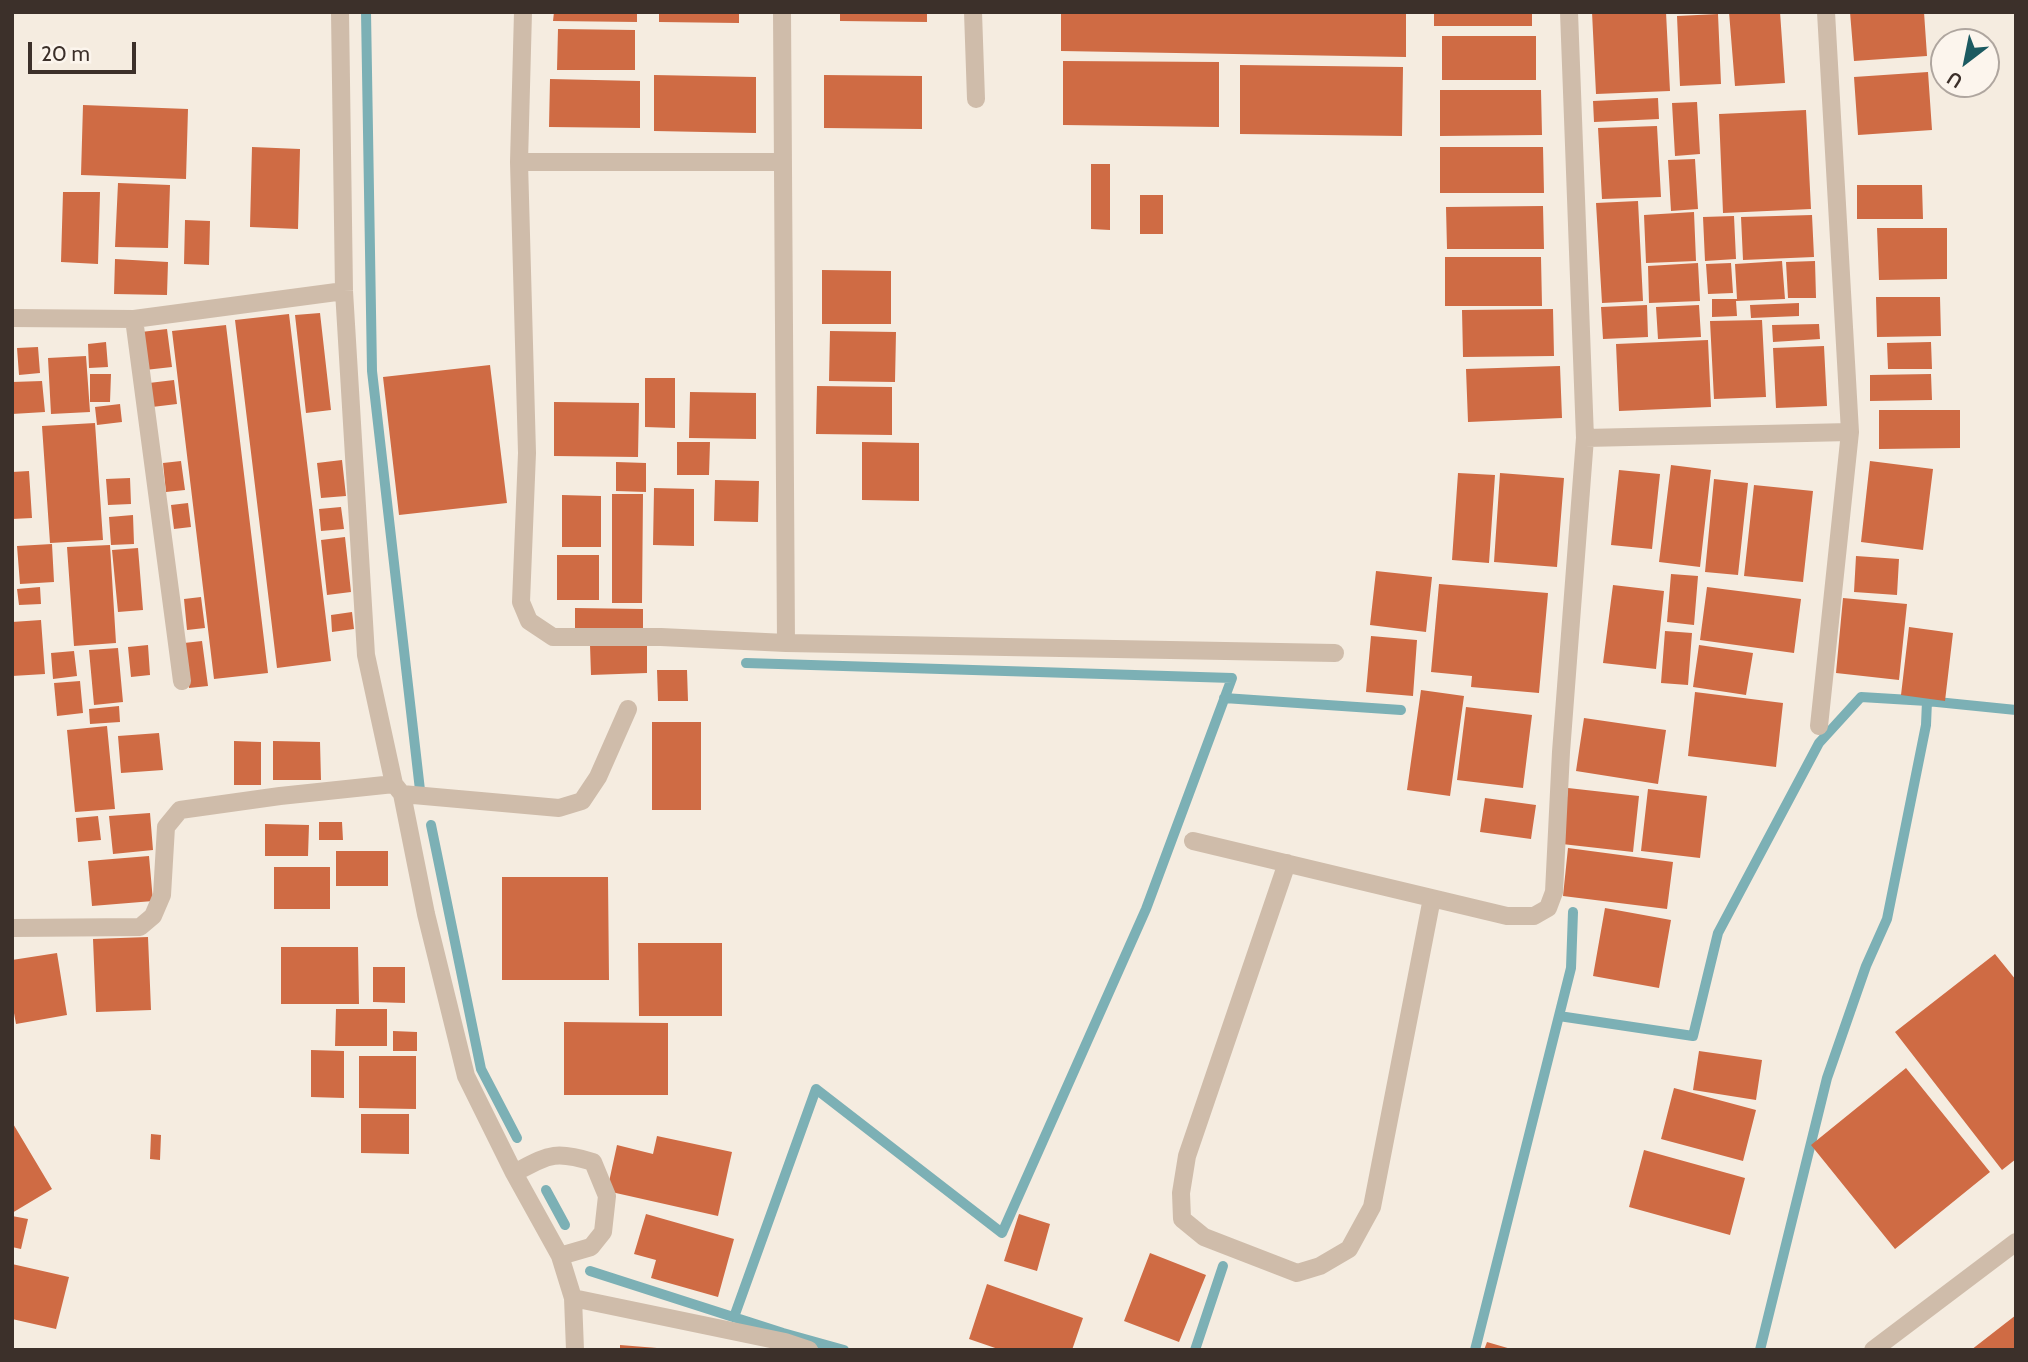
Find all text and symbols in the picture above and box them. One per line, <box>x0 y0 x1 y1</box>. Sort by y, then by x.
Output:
scale bar <box>32 28 140 72</box>
north arrow <box>1930 28 2000 98</box>
text: 20 m <box>41 41 90 66</box>
text: U <box>1943 66 1967 93</box>

